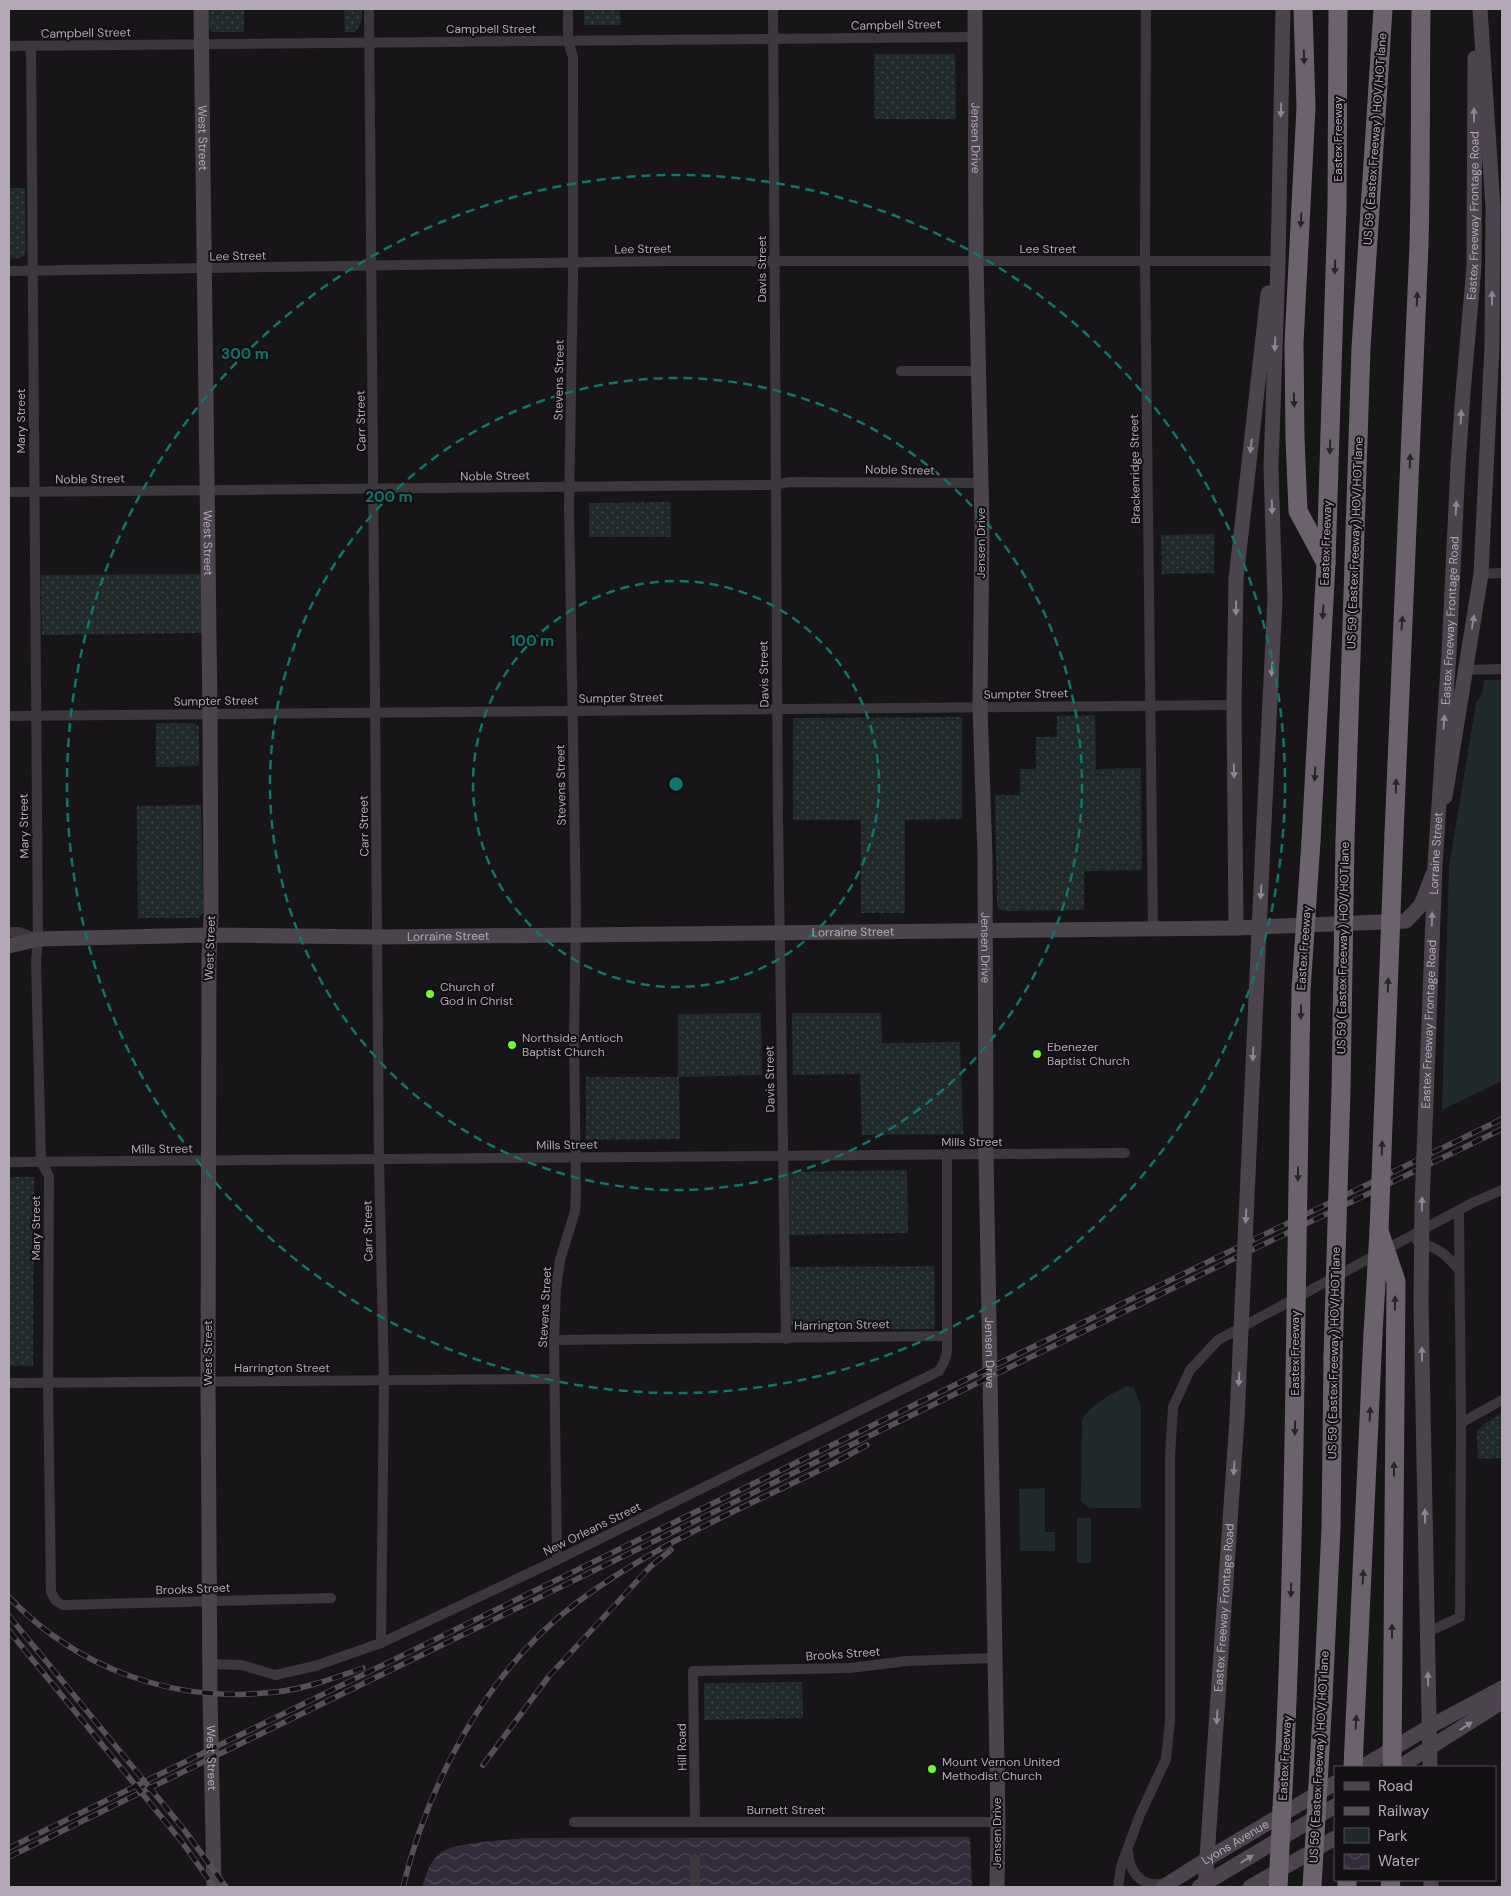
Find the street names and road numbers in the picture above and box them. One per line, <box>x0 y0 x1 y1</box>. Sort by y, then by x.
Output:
street label: Campbell Street <box>851 16 942 34</box>
street label: Campbell Street <box>446 21 536 37</box>
street label: Campbell Street <box>41 24 132 42</box>
street label: US 59 (Eastex Freeway) HOV/HOT lane <box>1360 32 1390 246</box>
street label: Eastex Freeway <box>1330 96 1346 182</box>
street label: Jensen Drive <box>967 102 984 174</box>
street label: West Street <box>194 105 211 171</box>
street label: Eastex Freeway Frontage Road <box>1463 131 1483 301</box>
street label: Davis Street <box>754 235 770 303</box>
street label: Lee Street <box>614 240 672 257</box>
street label: Lee Street <box>1020 241 1077 257</box>
street label: Lee Street <box>209 247 267 264</box>
street label: Stevens Street <box>550 339 568 421</box>
street label: Mary Street <box>13 388 29 453</box>
street label: Carr Street <box>352 390 370 452</box>
street label: Brackenridge Street <box>1126 414 1144 524</box>
street label: US 59 (Eastex Freeway) HOV/HOT lane <box>1343 436 1367 650</box>
street label: Noble Street <box>865 461 935 479</box>
street label: Noble Street <box>460 467 530 485</box>
street label: Noble Street <box>55 470 125 488</box>
street label: Eastex Freeway <box>1317 500 1335 586</box>
street label: Jensen Drive <box>973 507 989 579</box>
street label: West Street <box>199 510 216 576</box>
street label: Eastex Freeway Frontage Road <box>1438 536 1463 706</box>
street label: Davis Street <box>755 640 773 708</box>
street label: Sumpter Street <box>983 685 1069 703</box>
street label: Sumpter Street <box>578 689 664 707</box>
street label: Sumpter Street <box>173 692 259 710</box>
street label: Stevens Street <box>552 744 570 826</box>
street label: Mary Street <box>15 793 33 859</box>
street label: Carr Street <box>355 795 373 857</box>
street label: Lorraine Street <box>1426 811 1446 895</box>
street label: US 59 (Eastex Freeway) HOV/HOT lane <box>1333 841 1353 1054</box>
street label: Eastex Freeway <box>1293 905 1315 991</box>
street label: Jensen Drive <box>977 912 993 984</box>
street label: West Street <box>201 915 219 981</box>
street label: Lorraine Street <box>812 924 895 940</box>
street label: Lorraine Street <box>407 928 490 945</box>
street label: Eastex Freeway Frontage Road <box>1418 939 1440 1109</box>
street label: Davis Street <box>761 1045 779 1113</box>
street label: Mills Street <box>941 1134 1003 1150</box>
street label: Mills Street <box>536 1136 598 1154</box>
street label: Mills Street <box>131 1140 193 1158</box>
street label: Mary Street <box>28 1195 44 1260</box>
street label: Carr Street <box>359 1200 377 1262</box>
street label: US 59 (Eastex Freeway) HOV/HOT lane <box>1324 1246 1344 1459</box>
street label: Stevens Street <box>535 1266 555 1348</box>
street label: Eastex Freeway <box>1287 1310 1303 1396</box>
street label: Harrington Street <box>794 1316 890 1334</box>
street label: Jensen Drive <box>981 1317 998 1389</box>
street label: West Street <box>200 1320 216 1386</box>
street label: Harrington Street <box>234 1360 330 1376</box>
street label: New Orleans Street <box>540 1498 644 1560</box>
street label: Eastex Freeway Frontage Road <box>1210 1523 1238 1692</box>
street label: Brooks Street <box>155 1580 231 1598</box>
street label: Brooks Street <box>805 1643 881 1665</box>
street label: US 59 (Eastex Freeway) HOV/HOT lane <box>1305 1650 1333 1864</box>
street label: Eastex Freeway <box>1275 1715 1295 1801</box>
street label: Hill Road <box>674 1723 690 1771</box>
street label: West Street <box>203 1725 220 1791</box>
street label: Jensen Drive <box>989 1797 1005 1869</box>
street label: Burnett Street <box>747 1802 826 1818</box>
street label: Lyons Avenue <box>1198 1816 1272 1868</box>

